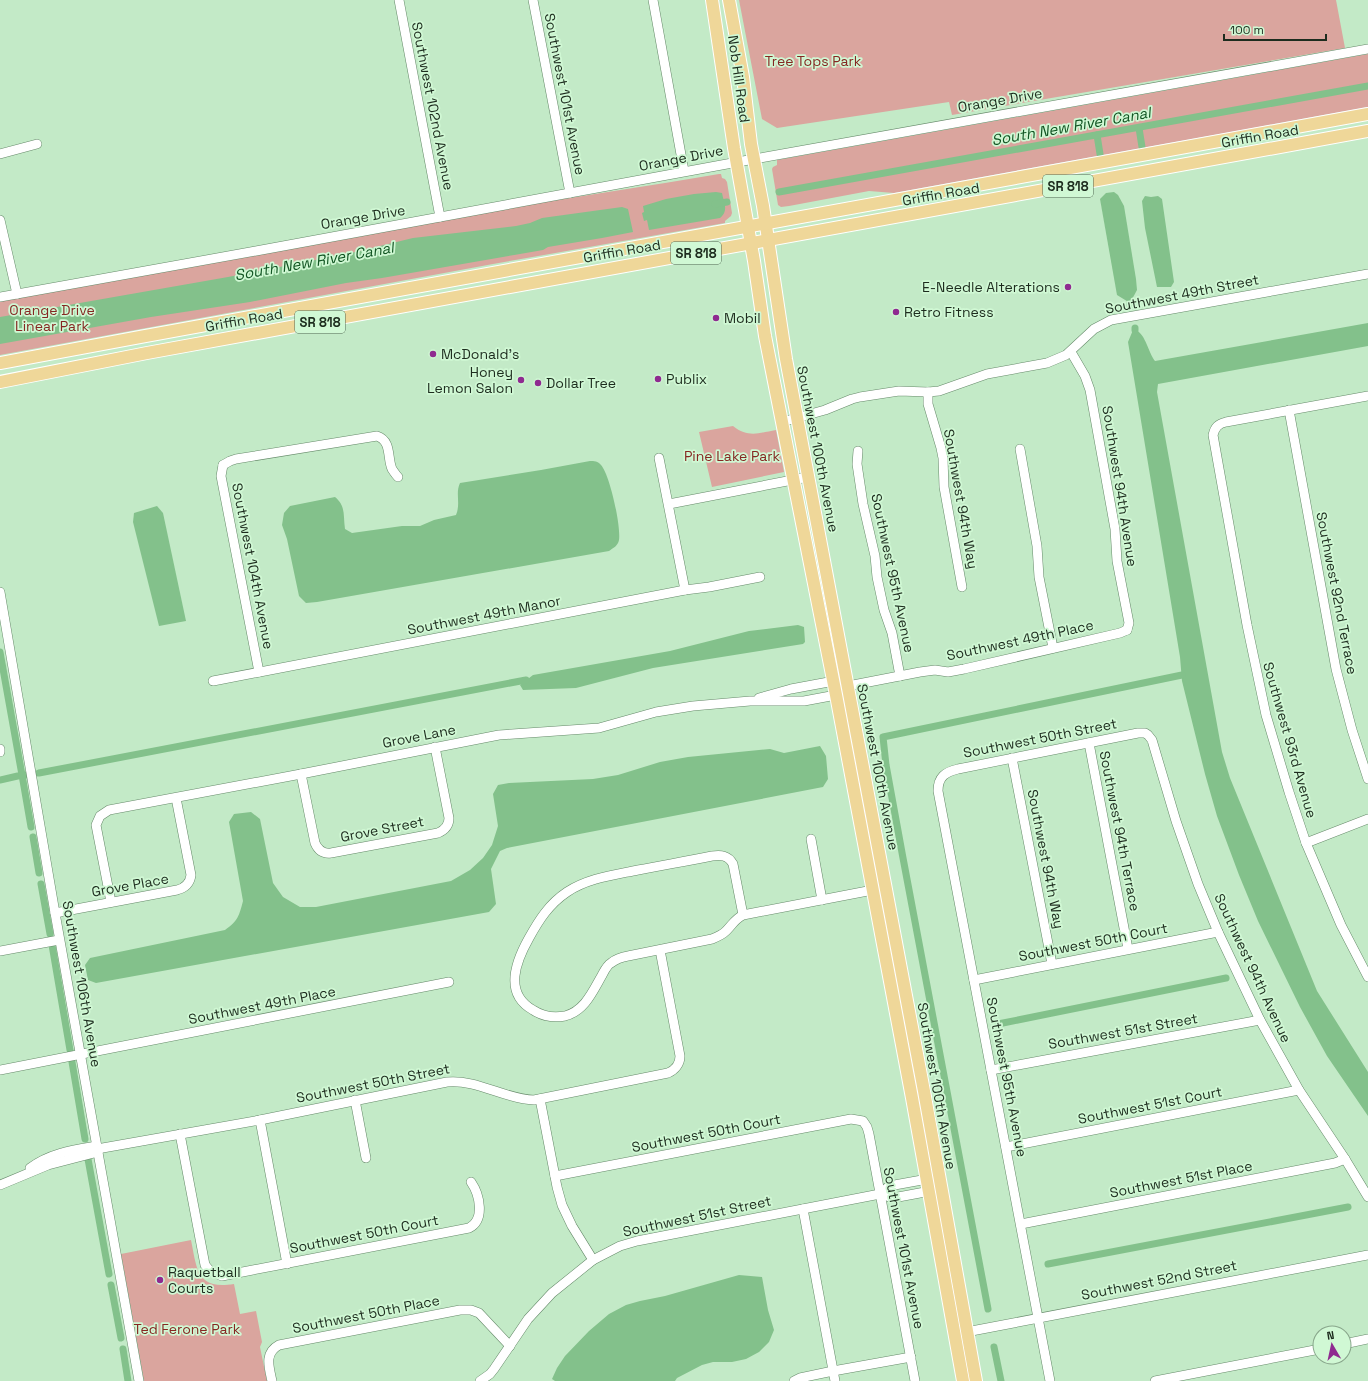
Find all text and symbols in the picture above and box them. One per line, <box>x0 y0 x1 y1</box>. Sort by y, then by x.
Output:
street label: Southwest 101st Avenue <box>540 12 590 176</box>
scale bar <box>1224 16 1326 42</box>
street label: Southwest 102nd Avenue <box>408 20 458 192</box>
text: 100 m <box>1230 22 1264 38</box>
street label: Nob Hill Road <box>724 34 754 124</box>
park label: Tree Tops Park <box>765 52 862 70</box>
street label: Orange Drive <box>956 84 1044 116</box>
water label: South New River Canal <box>990 102 1154 149</box>
street label: Griffin Road <box>1220 120 1300 152</box>
street label: Orange Drive <box>637 141 725 175</box>
road number: SR 818 <box>1043 175 1093 197</box>
street label: Griffin Road <box>901 178 981 210</box>
street label: Orange Drive <box>319 201 407 233</box>
street label: Griffin Road <box>582 235 662 267</box>
water label: South New River Canal <box>233 237 397 284</box>
road number: SR 818 <box>671 242 721 264</box>
street label: Southwest 49th Street <box>1104 270 1260 318</box>
place label: E-Needle Alterations <box>922 278 1060 296</box>
marker: E-Needle Alterations <box>1063 282 1073 292</box>
park label: Orange Drive Linear Park <box>9 301 95 335</box>
place label: Retro Fitness <box>904 303 994 321</box>
street label: Griffin Road <box>204 304 284 336</box>
marker: Retro Fitness <box>891 307 901 317</box>
place label: Mobil <box>724 309 761 327</box>
road number: SR 818 <box>295 311 345 333</box>
marker: Mobil <box>711 313 721 323</box>
place label: McDonald's <box>441 345 519 363</box>
marker: McDonald's <box>428 349 438 359</box>
place label: Honey Lemon Salon <box>427 363 513 397</box>
street label: Southwest 100th Avenue <box>793 364 843 534</box>
place label: Publix <box>666 370 707 388</box>
place label: Dollar Tree <box>546 374 616 392</box>
marker: Publix <box>653 374 663 384</box>
marker: Honey Lemon Salon <box>516 375 526 385</box>
marker: Dollar Tree <box>533 378 543 388</box>
street label: Southwest 94th Avenue <box>1098 404 1142 568</box>
street label: Southwest 94th Way <box>940 428 982 570</box>
park label: Pine Lake Park <box>684 447 781 465</box>
street label: Southwest 104th Avenue <box>228 481 278 651</box>
street label: Southwest 95th Avenue <box>867 492 919 654</box>
street label: Southwest 92nd Terrace <box>1312 510 1362 676</box>
street label: Southwest 49th Manor <box>406 591 562 639</box>
street label: Southwest 49th Place <box>945 616 1095 664</box>
street label: Southwest 93rd Avenue <box>1259 660 1321 820</box>
street label: Southwest 100th Avenue <box>853 682 903 852</box>
street label: Southwest 50th Street <box>962 714 1118 762</box>
street label: Grove Lane <box>381 720 457 752</box>
street label: Southwest 94th Terrace <box>1096 749 1144 913</box>
street label: Southwest 94th Way <box>1024 788 1068 930</box>
street label: Grove Street <box>339 812 425 846</box>
street label: Grove Place <box>90 869 170 901</box>
street label: Southwest 94th Avenue <box>1210 891 1296 1045</box>
street label: Southwest 106th Avenue <box>58 899 106 1069</box>
street label: Southwest 50th Court <box>1017 919 1169 965</box>
street label: Southwest 49th Place <box>187 982 337 1028</box>
street label: Southwest 95th Avenue <box>983 996 1031 1158</box>
street label: Southwest 100th Avenue <box>913 1001 961 1171</box>
street label: Southwest 51st Street <box>1047 1009 1199 1053</box>
street label: Southwest 50th Street <box>295 1059 451 1107</box>
street label: Southwest 51st Court <box>1076 1082 1224 1128</box>
street label: Southwest 50th Court <box>630 1110 782 1156</box>
street label: Southwest 51st Place <box>1108 1156 1254 1202</box>
street label: Southwest 101st Avenue <box>879 1166 929 1330</box>
street label: Southwest 51st Street <box>621 1191 773 1241</box>
street label: Southwest 50th Court <box>288 1211 440 1257</box>
street label: Southwest 52nd Street <box>1080 1256 1238 1304</box>
place label: Raquetball Courts <box>168 1263 241 1297</box>
marker: Raquetball Courts <box>155 1275 165 1285</box>
street label: Southwest 50th Place <box>291 1291 441 1337</box>
park label: Ted Ferone Park <box>134 1320 241 1338</box>
north arrow <box>1312 1325 1352 1365</box>
text: N <box>1326 1328 1335 1343</box>

